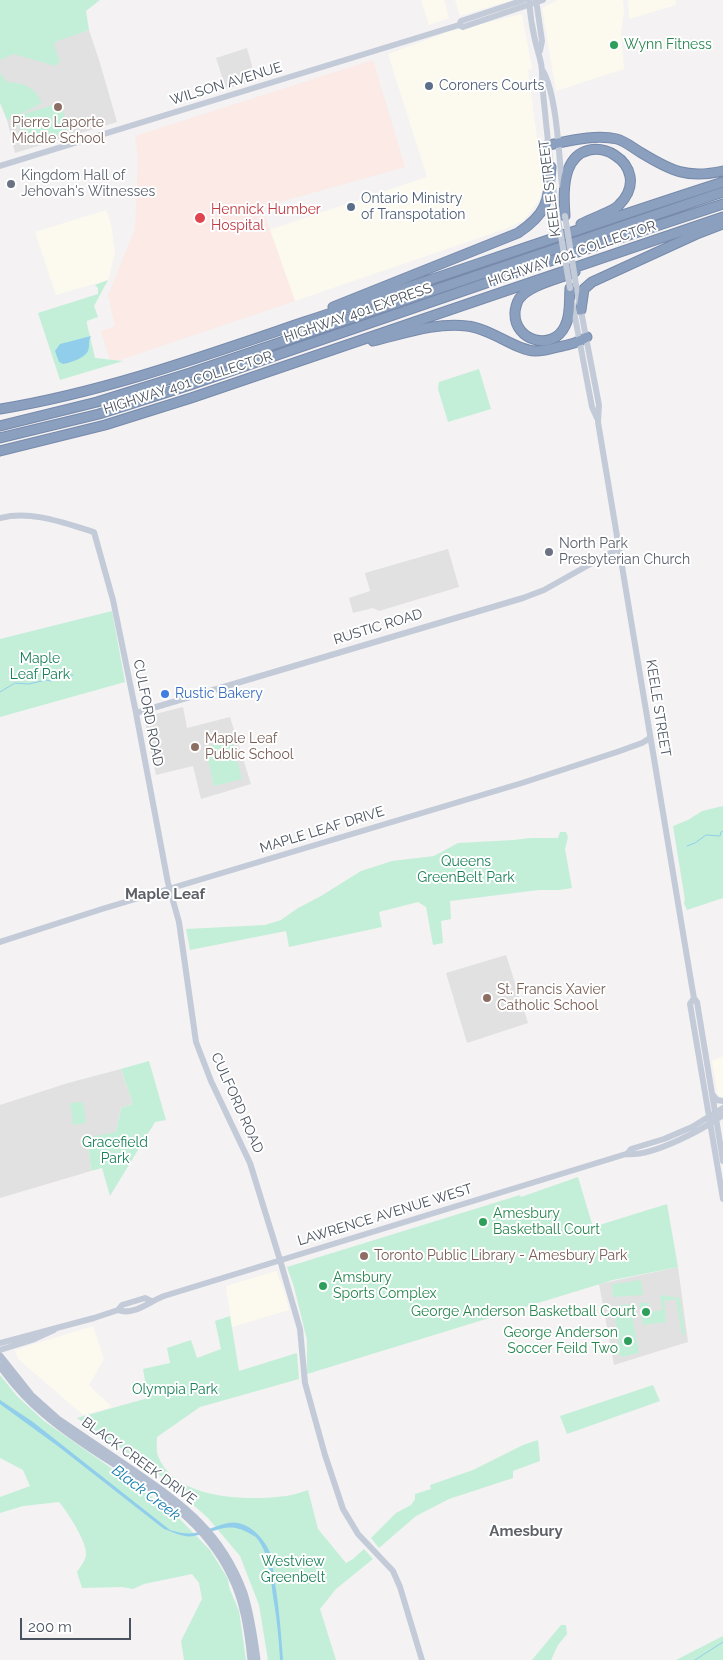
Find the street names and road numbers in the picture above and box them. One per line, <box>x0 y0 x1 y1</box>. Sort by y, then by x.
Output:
street label: WILSON AVENUE <box>168 59 284 109</box>
street label: KEELE STREET <box>536 138 564 238</box>
street label: HIGHWAY 401 COLLECTOR <box>486 217 658 291</box>
street label: HIGHWAY 401 EXPRESS <box>282 280 434 346</box>
street label: HIGHWAY 401 COLLECTOR <box>101 348 275 418</box>
street label: RUSTIC ROAD <box>331 605 425 649</box>
street label: CULFORD ROAD <box>129 658 167 768</box>
street label: KEELE STREET <box>642 658 674 758</box>
street label: MAPLE LEAF DRIVE <box>258 803 386 857</box>
street label: CULFORD ROAD <box>207 1050 267 1156</box>
street label: LAWRENCE AVENUE WEST <box>296 1180 474 1250</box>
street label: BLACK CREEK DRIVE <box>78 1414 200 1508</box>

